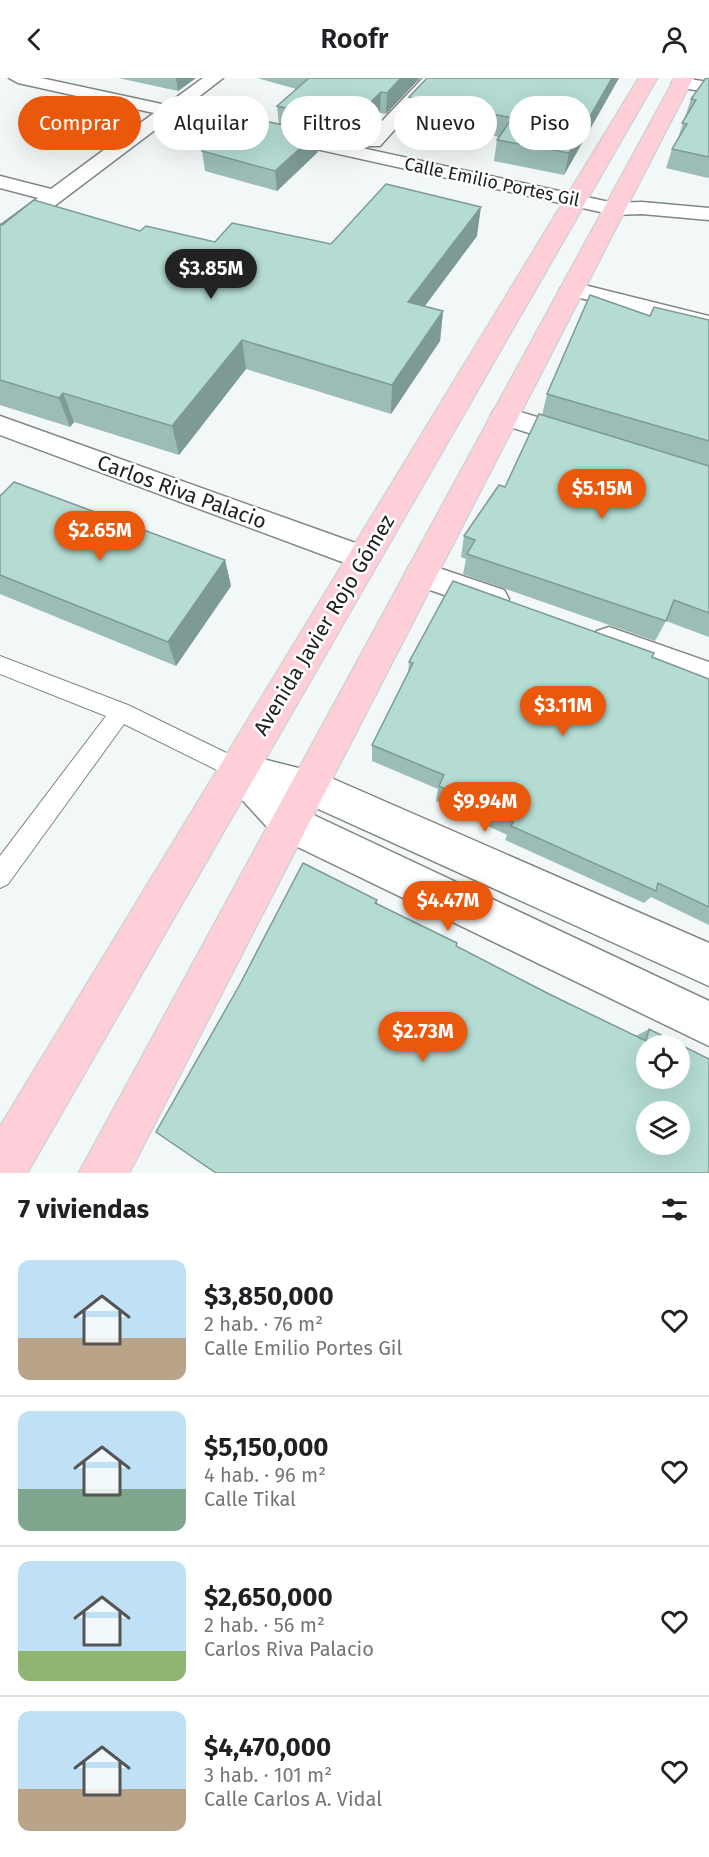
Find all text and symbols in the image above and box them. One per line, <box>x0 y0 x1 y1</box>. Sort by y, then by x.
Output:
icon: back <box>18 23 51 56</box>
text: Roofr <box>321 23 388 55</box>
icon: person <box>658 23 691 56</box>
chip: Comprar <box>18 96 141 150</box>
chip: Alquilar <box>153 96 269 150</box>
chip: Filtros <box>281 96 382 150</box>
chip: Nuevo <box>394 96 497 150</box>
chip: Piso <box>509 96 591 150</box>
street label: Calle Emilio Portes Gil <box>402 153 582 211</box>
pin: $3.85M <box>162 249 260 300</box>
text: $3.85M <box>179 256 243 280</box>
street label: Carlos Riva Palacio <box>94 449 270 535</box>
pin: $5.15M <box>553 469 651 520</box>
text: $5.15M <box>572 476 632 500</box>
street label: Avenida Javier Rojo Gómez <box>248 510 400 740</box>
pin: $2.65M <box>51 511 149 562</box>
text: $2.65M <box>68 518 132 542</box>
pin: $3.11M <box>514 686 612 737</box>
text: $3.11M <box>534 693 592 717</box>
pin: $9.94M <box>436 782 534 833</box>
text: $9.94M <box>453 789 517 813</box>
pin: $4.47M <box>399 881 497 932</box>
text: $4.47M <box>417 888 479 912</box>
pin: $2.73M <box>374 1012 472 1063</box>
text: $2.73M <box>392 1019 454 1043</box>
map controls <box>636 1035 690 1155</box>
button: locate <box>636 1035 690 1089</box>
button: layers <box>636 1101 690 1155</box>
icon: filters <box>658 1193 691 1226</box>
text: 7 viviendas <box>18 1194 149 1225</box>
text: $3,850,000 <box>204 1281 334 1312</box>
icon: home <box>66 1284 138 1356</box>
icon: heart <box>658 1304 691 1337</box>
text: 2 hab. · 76 m² <box>204 1312 323 1336</box>
text: Calle Emilio Portes Gil <box>204 1336 402 1360</box>
text: $5,150,000 <box>204 1432 329 1463</box>
icon: home <box>66 1435 138 1507</box>
icon: heart <box>658 1455 691 1488</box>
text: 4 hab. · 96 m² <box>204 1463 326 1487</box>
text: Calle Tikal <box>204 1487 296 1511</box>
text: $2,650,000 <box>204 1582 333 1613</box>
icon: home <box>66 1585 138 1657</box>
icon: heart <box>658 1605 691 1638</box>
text: 2 hab. · 56 m² <box>204 1613 325 1637</box>
text: Carlos Riva Palacio <box>204 1637 374 1661</box>
text: $4,470,000 <box>204 1732 331 1763</box>
icon: home <box>66 1735 138 1807</box>
icon: heart <box>658 1755 691 1788</box>
text: 3 hab. · 101 m² <box>204 1763 332 1787</box>
text: Calle Carlos A. Vidal <box>204 1787 382 1811</box>

